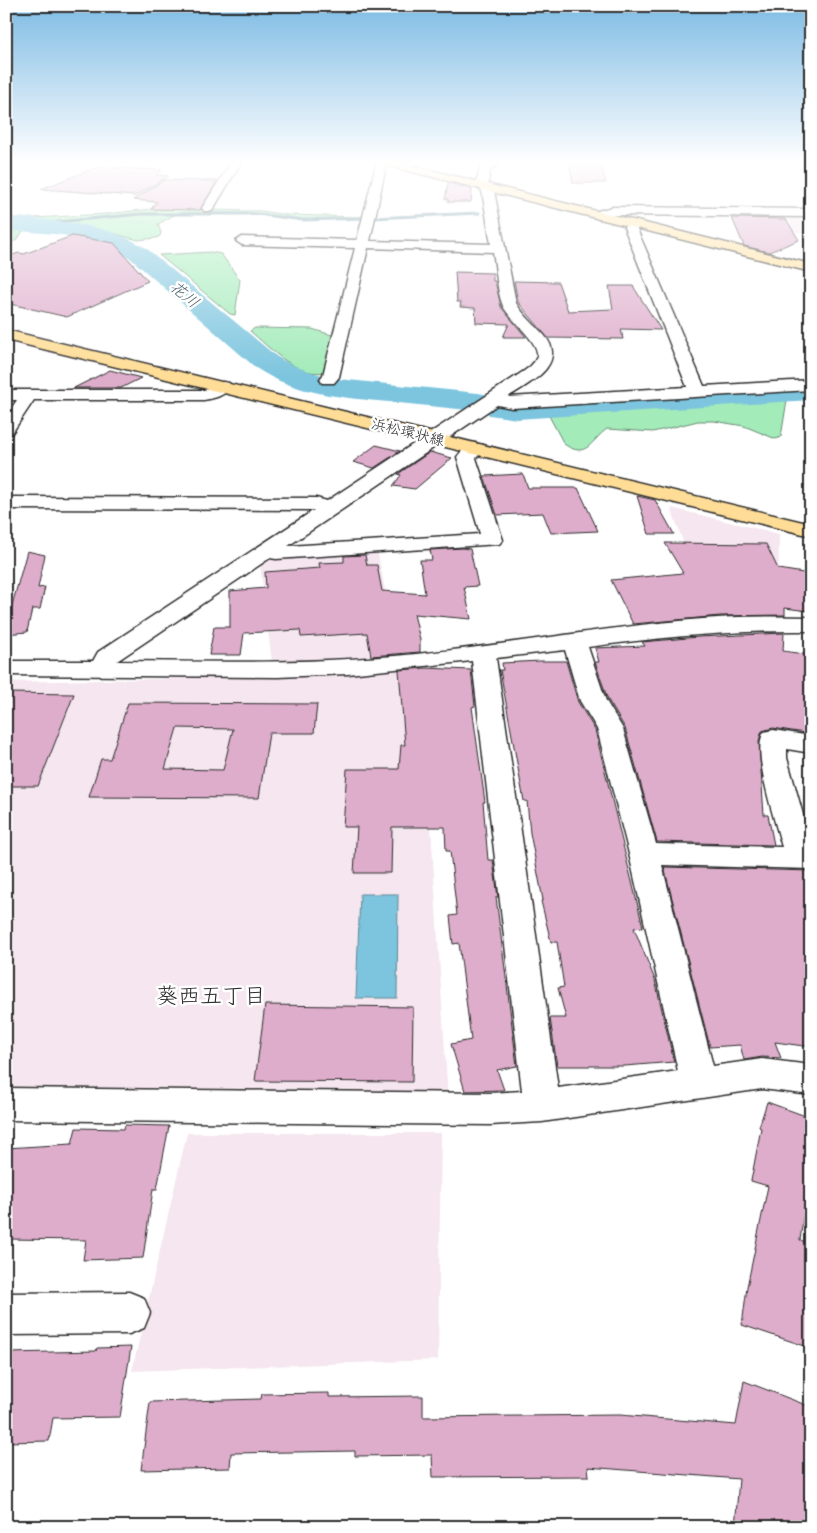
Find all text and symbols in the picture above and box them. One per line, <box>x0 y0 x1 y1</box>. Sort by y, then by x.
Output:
water label: 花川 <box>166 277 203 313</box>
street label: 浜松環状線 <box>369 414 447 451</box>
district label: 葵西五丁目 <box>156 982 266 1010</box>

